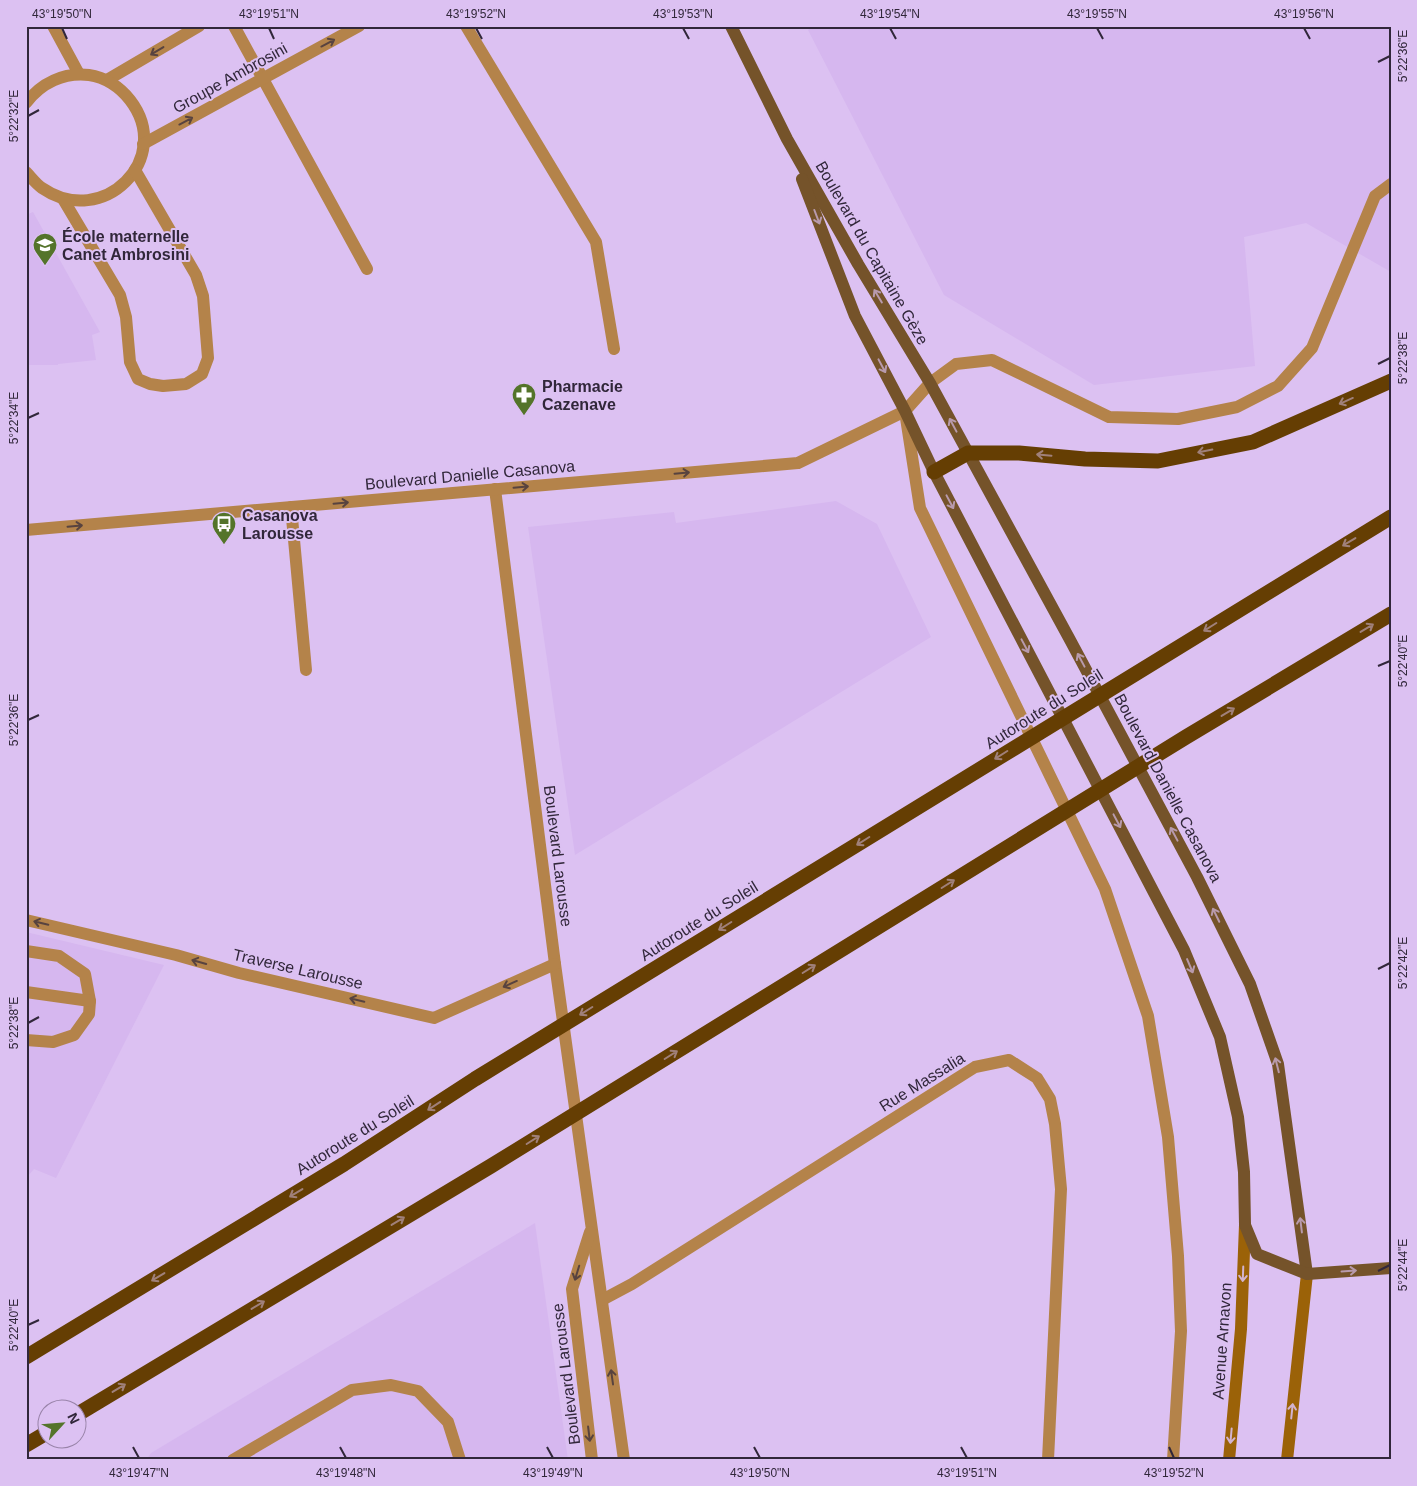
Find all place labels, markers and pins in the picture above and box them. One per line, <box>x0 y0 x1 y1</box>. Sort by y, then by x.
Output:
place label: École maternelle Canet Ambrosini <box>62 227 189 263</box>
school or university icon: École maternelle Canet Ambrosini <box>32 232 58 266</box>
place label: Pharmacie Cazenave <box>542 378 623 413</box>
pharmacy icon: Pharmacie Cazenave <box>511 382 537 416</box>
place label: Casanova Larousse <box>242 507 318 542</box>
bus stop icon: Casanova Larousse <box>211 511 237 545</box>

